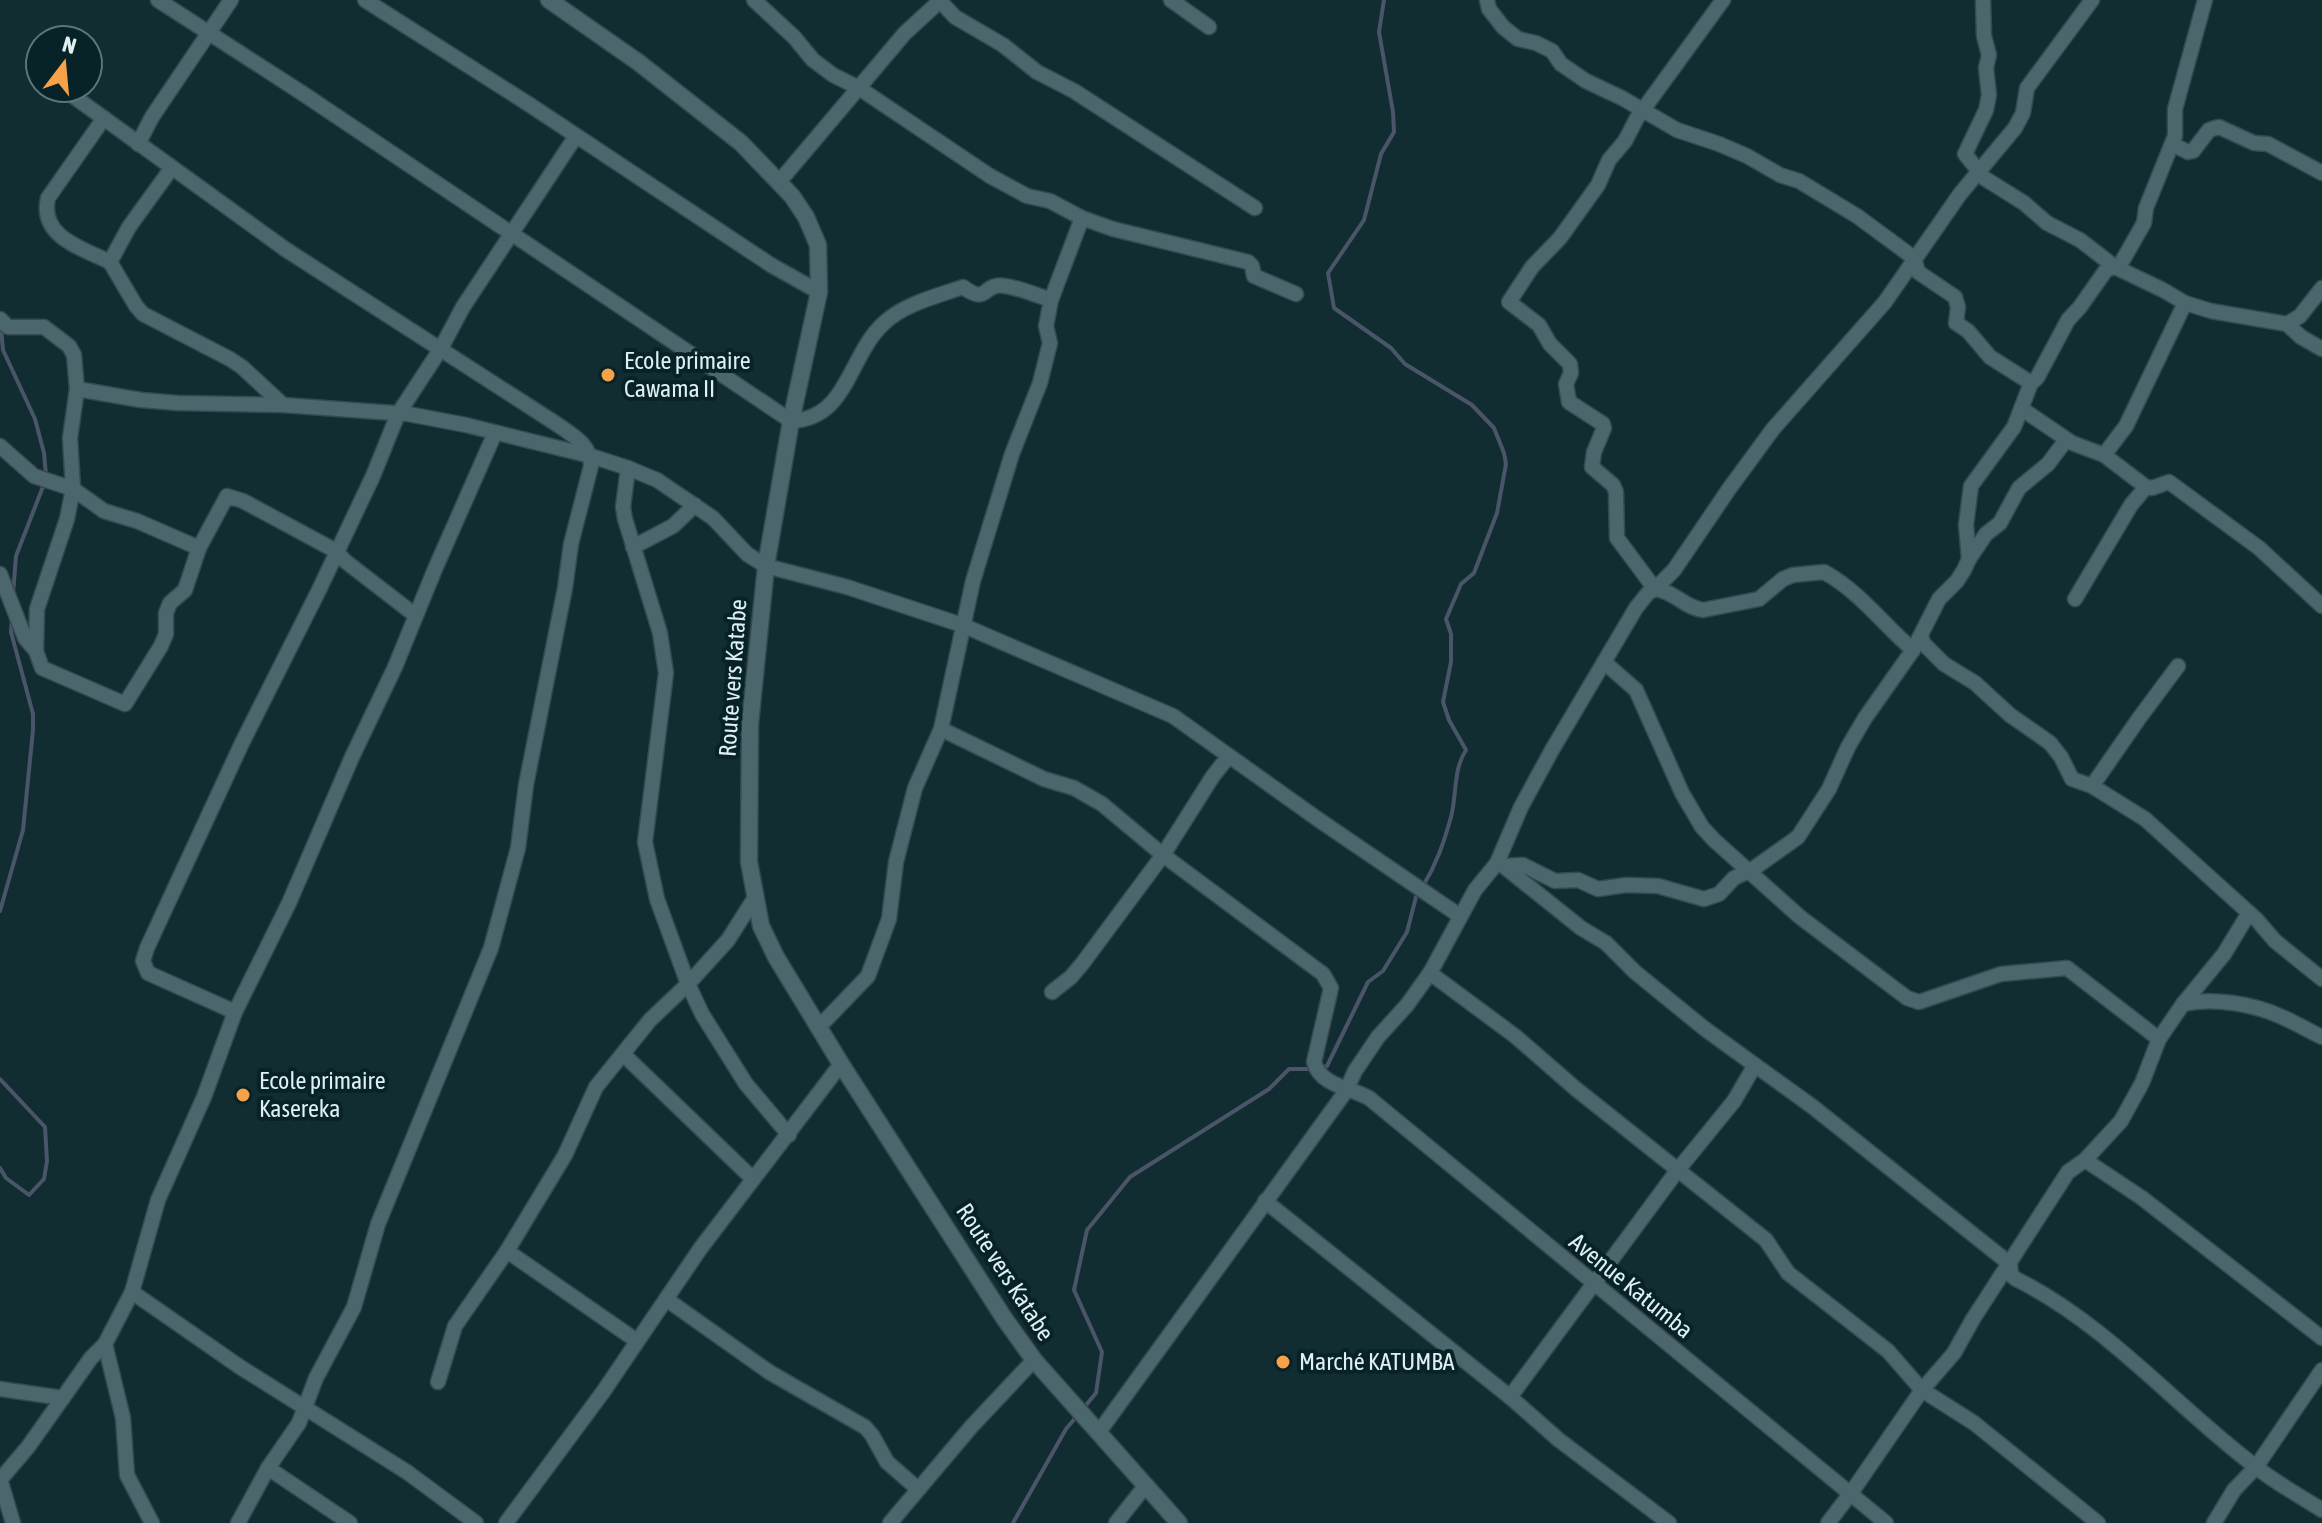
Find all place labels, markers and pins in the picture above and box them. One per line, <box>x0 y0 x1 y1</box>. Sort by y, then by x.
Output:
place label: Ecole primaire Cawama II <box>624 347 751 402</box>
marker: Ecole primaire Cawama II <box>599 366 617 384</box>
place label: Ecole primaire Kasereka <box>259 1067 386 1122</box>
marker: Ecole primaire Kasereka <box>234 1086 252 1104</box>
place label: Marché KATUMBA <box>1299 1348 1455 1375</box>
marker: Marché KATUMBA <box>1274 1353 1292 1371</box>

